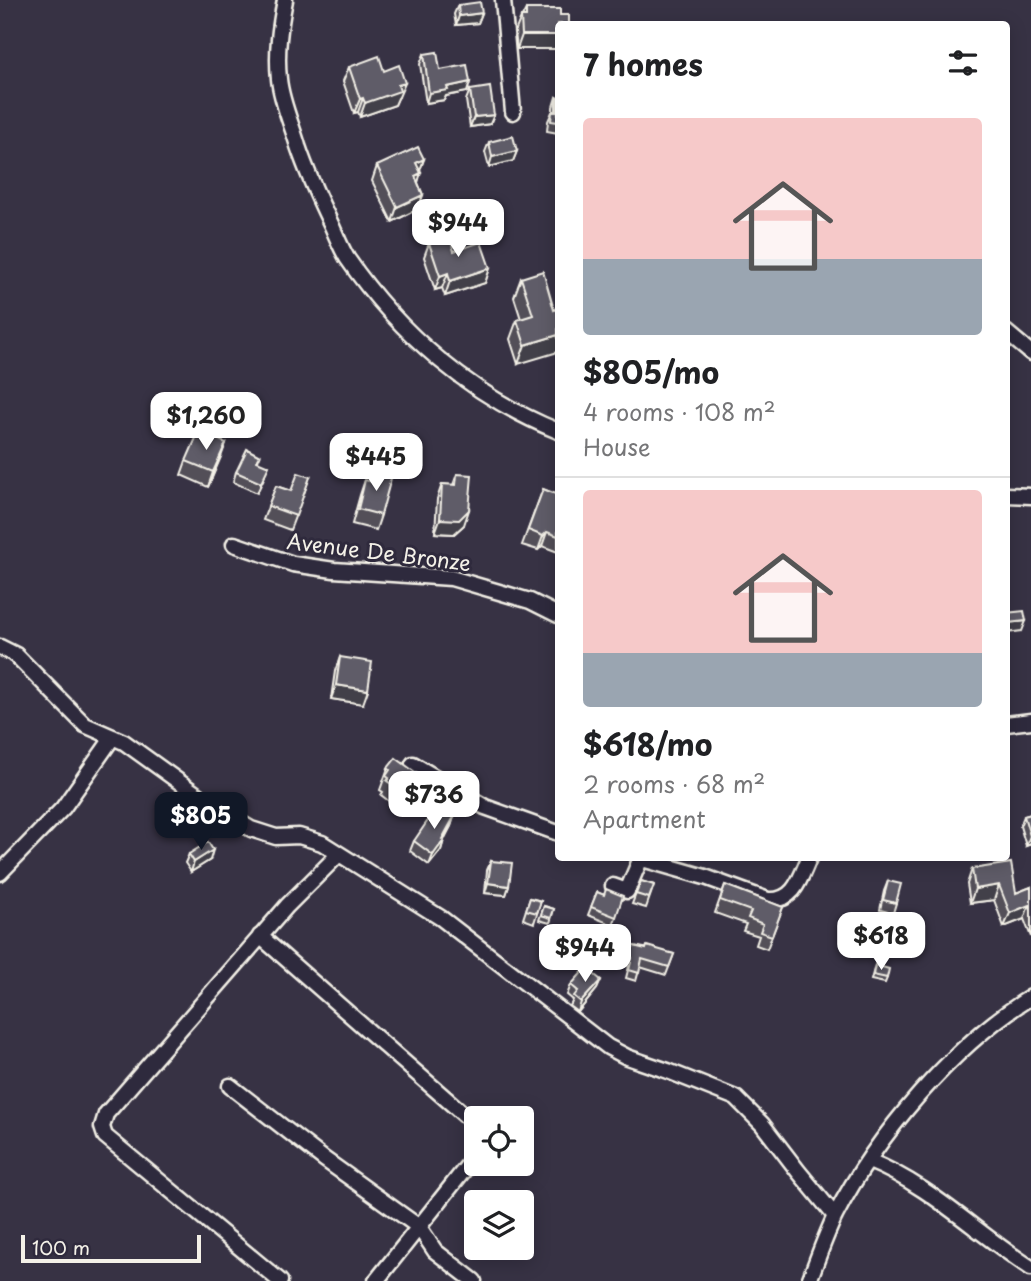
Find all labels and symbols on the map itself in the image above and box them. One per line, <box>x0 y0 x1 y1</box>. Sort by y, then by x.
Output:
pin: $944 <box>417 200 499 259</box>
pin: $1,260 <box>149 392 263 452</box>
pin: $445 <box>335 434 417 493</box>
street label: Avenue De Bronze <box>285 524 473 578</box>
pin: $736 <box>393 772 475 831</box>
pin: $805 <box>160 792 242 852</box>
pin: $618 <box>840 912 922 972</box>
pin: $944 <box>544 925 626 984</box>
scale bar <box>21 1232 201 1264</box>

